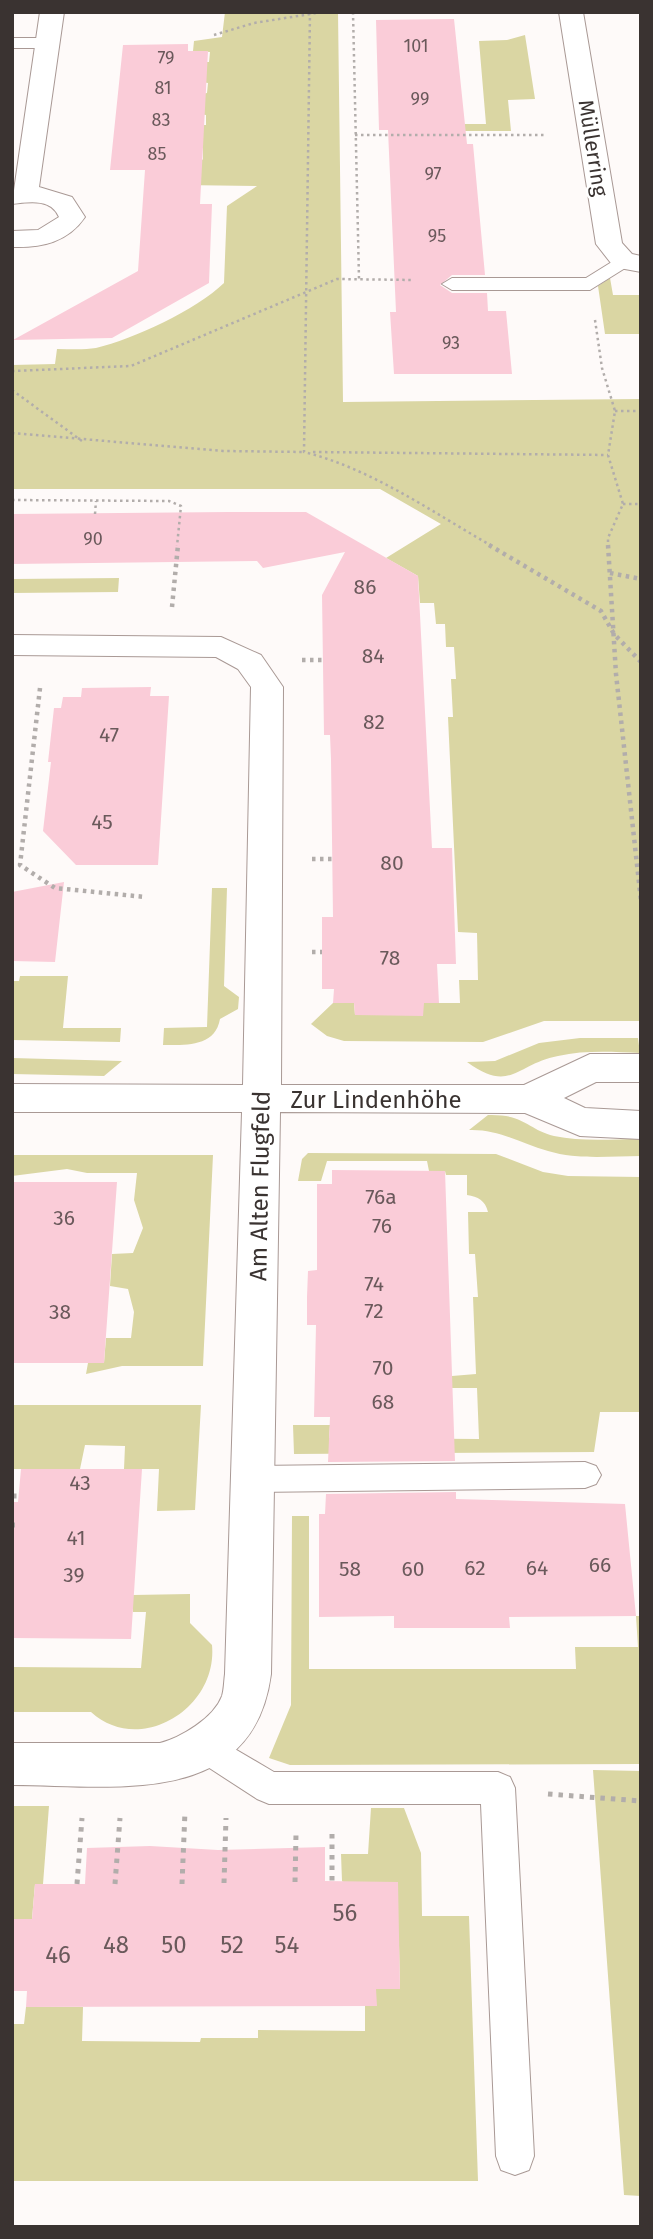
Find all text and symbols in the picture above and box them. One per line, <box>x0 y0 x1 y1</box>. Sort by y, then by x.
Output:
house number: 101 <box>403 35 429 57</box>
house number: 79 <box>157 47 175 69</box>
house number: 81 <box>154 77 172 99</box>
house number: 99 <box>411 88 429 110</box>
street label: Müllerring <box>573 98 613 198</box>
house number: 83 <box>152 109 170 131</box>
house number: 85 <box>148 143 166 165</box>
house number: 97 <box>424 163 442 185</box>
house number: 95 <box>428 225 446 247</box>
house number: 93 <box>442 332 460 354</box>
house number: 90 <box>83 528 103 550</box>
house number: 86 <box>354 574 376 600</box>
house number: 84 <box>362 643 384 669</box>
house number: 82 <box>363 709 385 735</box>
house number: 47 <box>99 722 119 748</box>
house number: 45 <box>91 809 113 835</box>
house number: 80 <box>380 850 404 876</box>
house number: 78 <box>380 945 400 971</box>
street label: Zur Lindenhöhe <box>290 1086 462 1114</box>
street label: Am Alten Flugfeld <box>244 1091 276 1281</box>
house number: 76a <box>365 1184 397 1210</box>
house number: 36 <box>53 1205 75 1231</box>
house number: 76 <box>372 1213 392 1239</box>
house number: 74 <box>364 1271 384 1297</box>
house number: 72 <box>364 1298 384 1324</box>
house number: 38 <box>49 1299 71 1325</box>
house number: 70 <box>373 1355 393 1381</box>
house number: 68 <box>372 1389 394 1415</box>
house number: 43 <box>69 1470 91 1496</box>
house number: 41 <box>66 1525 86 1551</box>
house number: 66 <box>589 1552 611 1578</box>
house number: 62 <box>464 1555 486 1581</box>
house number: 64 <box>526 1555 548 1581</box>
house number: 58 <box>339 1556 361 1582</box>
house number: 60 <box>402 1556 424 1582</box>
house number: 39 <box>63 1562 85 1588</box>
house number: 56 <box>333 1899 357 1927</box>
house number: 48 <box>103 1931 129 1959</box>
house number: 50 <box>161 1931 187 1959</box>
house number: 52 <box>220 1931 244 1959</box>
house number: 54 <box>275 1931 300 1959</box>
house number: 46 <box>45 1941 71 1969</box>

